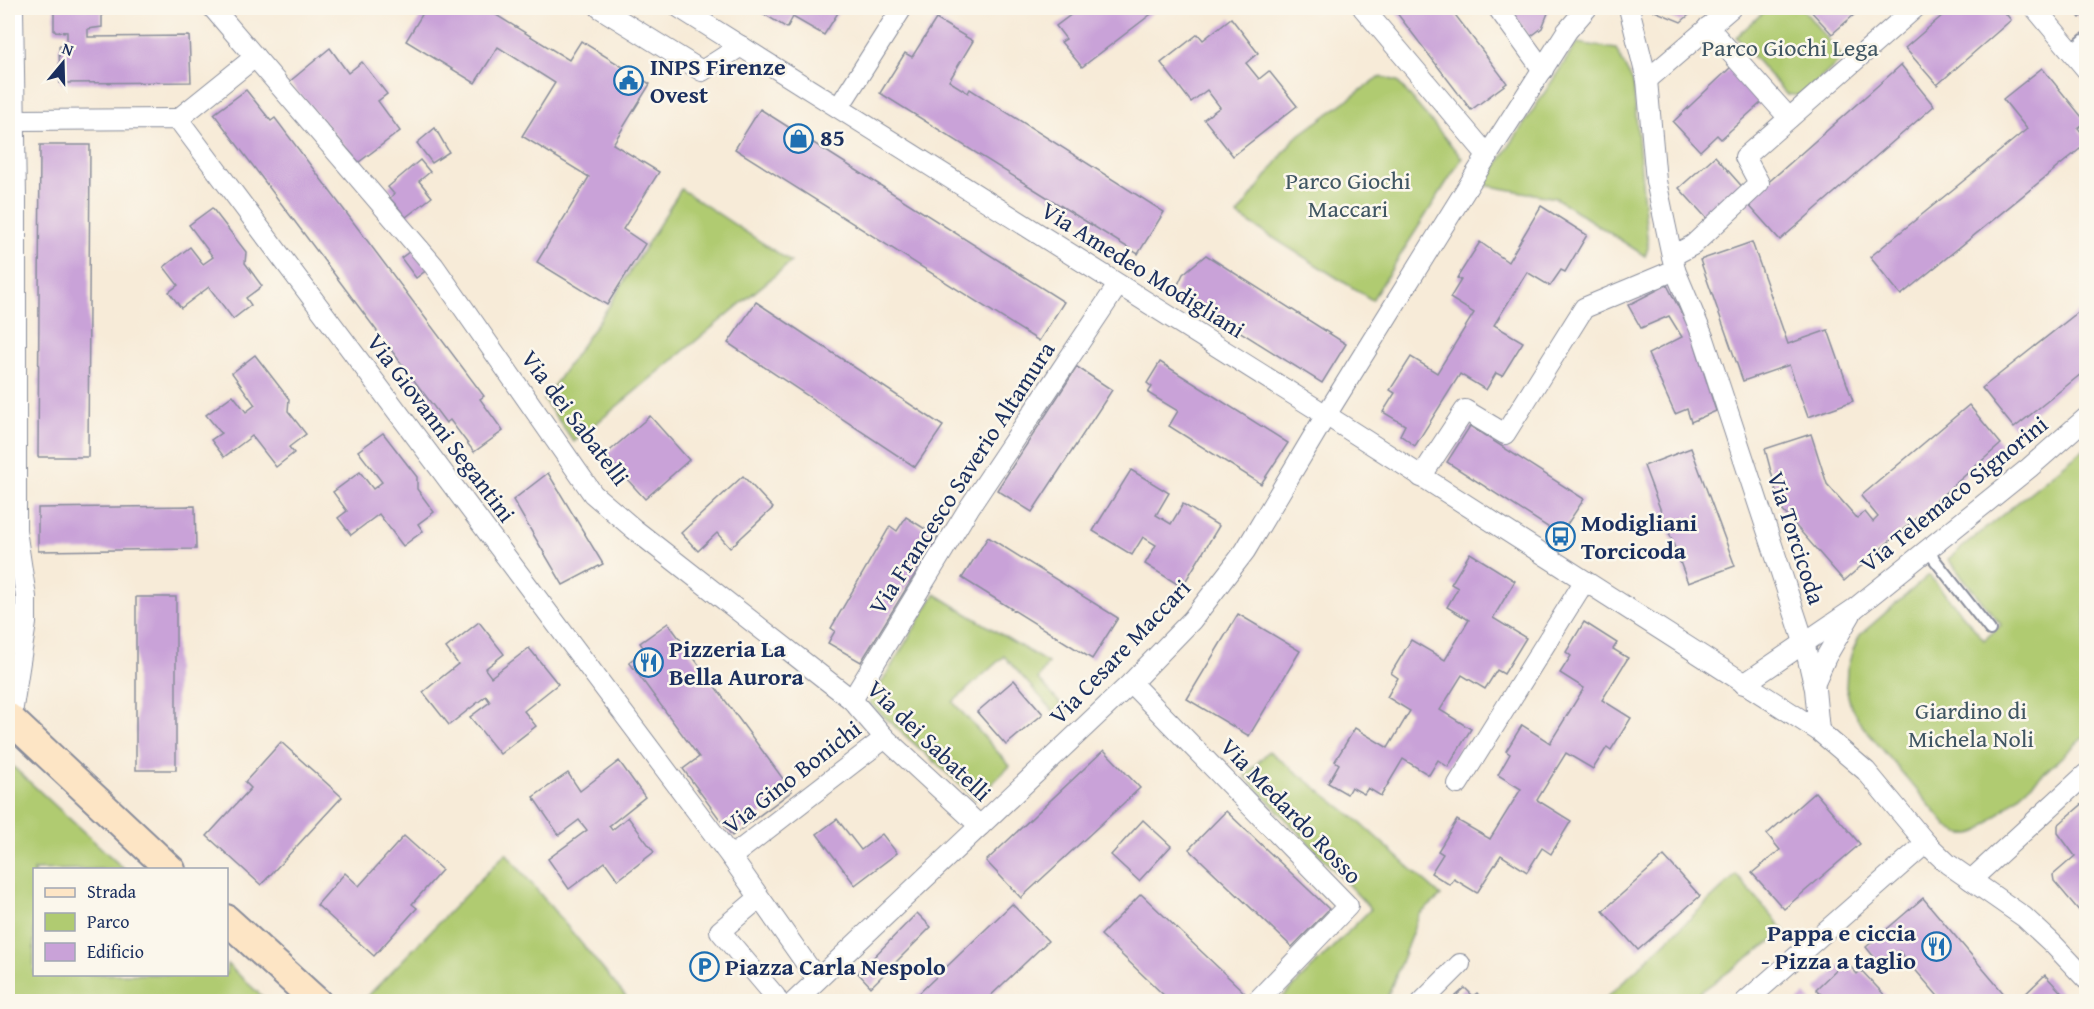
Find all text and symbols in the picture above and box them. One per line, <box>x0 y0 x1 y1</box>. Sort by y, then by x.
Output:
park label: Parco Giochi Lega <box>1701 30 1879 65</box>
north arrow <box>33 33 93 93</box>
text: N <box>59 36 77 62</box>
place label: INPS Firenze Ovest <box>650 49 786 112</box>
public building icon: INPS Firenze Ovest <box>613 65 645 97</box>
place label: 85 <box>820 120 845 155</box>
shop icon: 85 <box>783 122 815 154</box>
park label: Parco Giochi Maccari <box>1285 163 1411 226</box>
street label: Via Amedeo Modigliani <box>1035 193 1252 347</box>
street label: Via Giovanni Segantini <box>359 326 524 530</box>
street label: Via Francesco Saverio Altamura <box>860 334 1063 621</box>
street label: Via dei Sabatelli <box>513 342 638 493</box>
street label: Via Telemaco Signorini <box>1852 407 2055 581</box>
street label: Via Torcicoda <box>1759 467 1835 609</box>
place label: Modigliani Torcicoda <box>1581 505 1697 568</box>
bus stop icon: Modigliani Torcicoda <box>1544 521 1576 553</box>
street label: Via Cesare Maccari <box>1041 571 1199 732</box>
place label: Pizzeria La Bella Aurora <box>669 631 804 694</box>
restaurant icon: Pizzeria La Bella Aurora <box>632 647 664 679</box>
street label: Via dei Sabatelli <box>859 672 1000 810</box>
park label: Giardino di Michela Noli <box>1908 693 2034 756</box>
street label: Via Gino Bonichi <box>715 711 869 842</box>
street label: Via Medardo Rosso <box>1212 730 1370 892</box>
legend <box>33 868 228 976</box>
text: Strada <box>87 878 137 905</box>
text: Parco <box>87 908 130 935</box>
place label: Pappa e ciccia - Pizza a taglio <box>1761 915 1917 978</box>
restaurant icon: Pappa e ciccia - Pizza a taglio <box>1921 931 1953 963</box>
text: Edificio <box>87 938 144 965</box>
place label: Piazza Carla Nespolo <box>725 949 946 984</box>
parking icon: Piazza Carla Nespolo <box>688 951 720 983</box>

